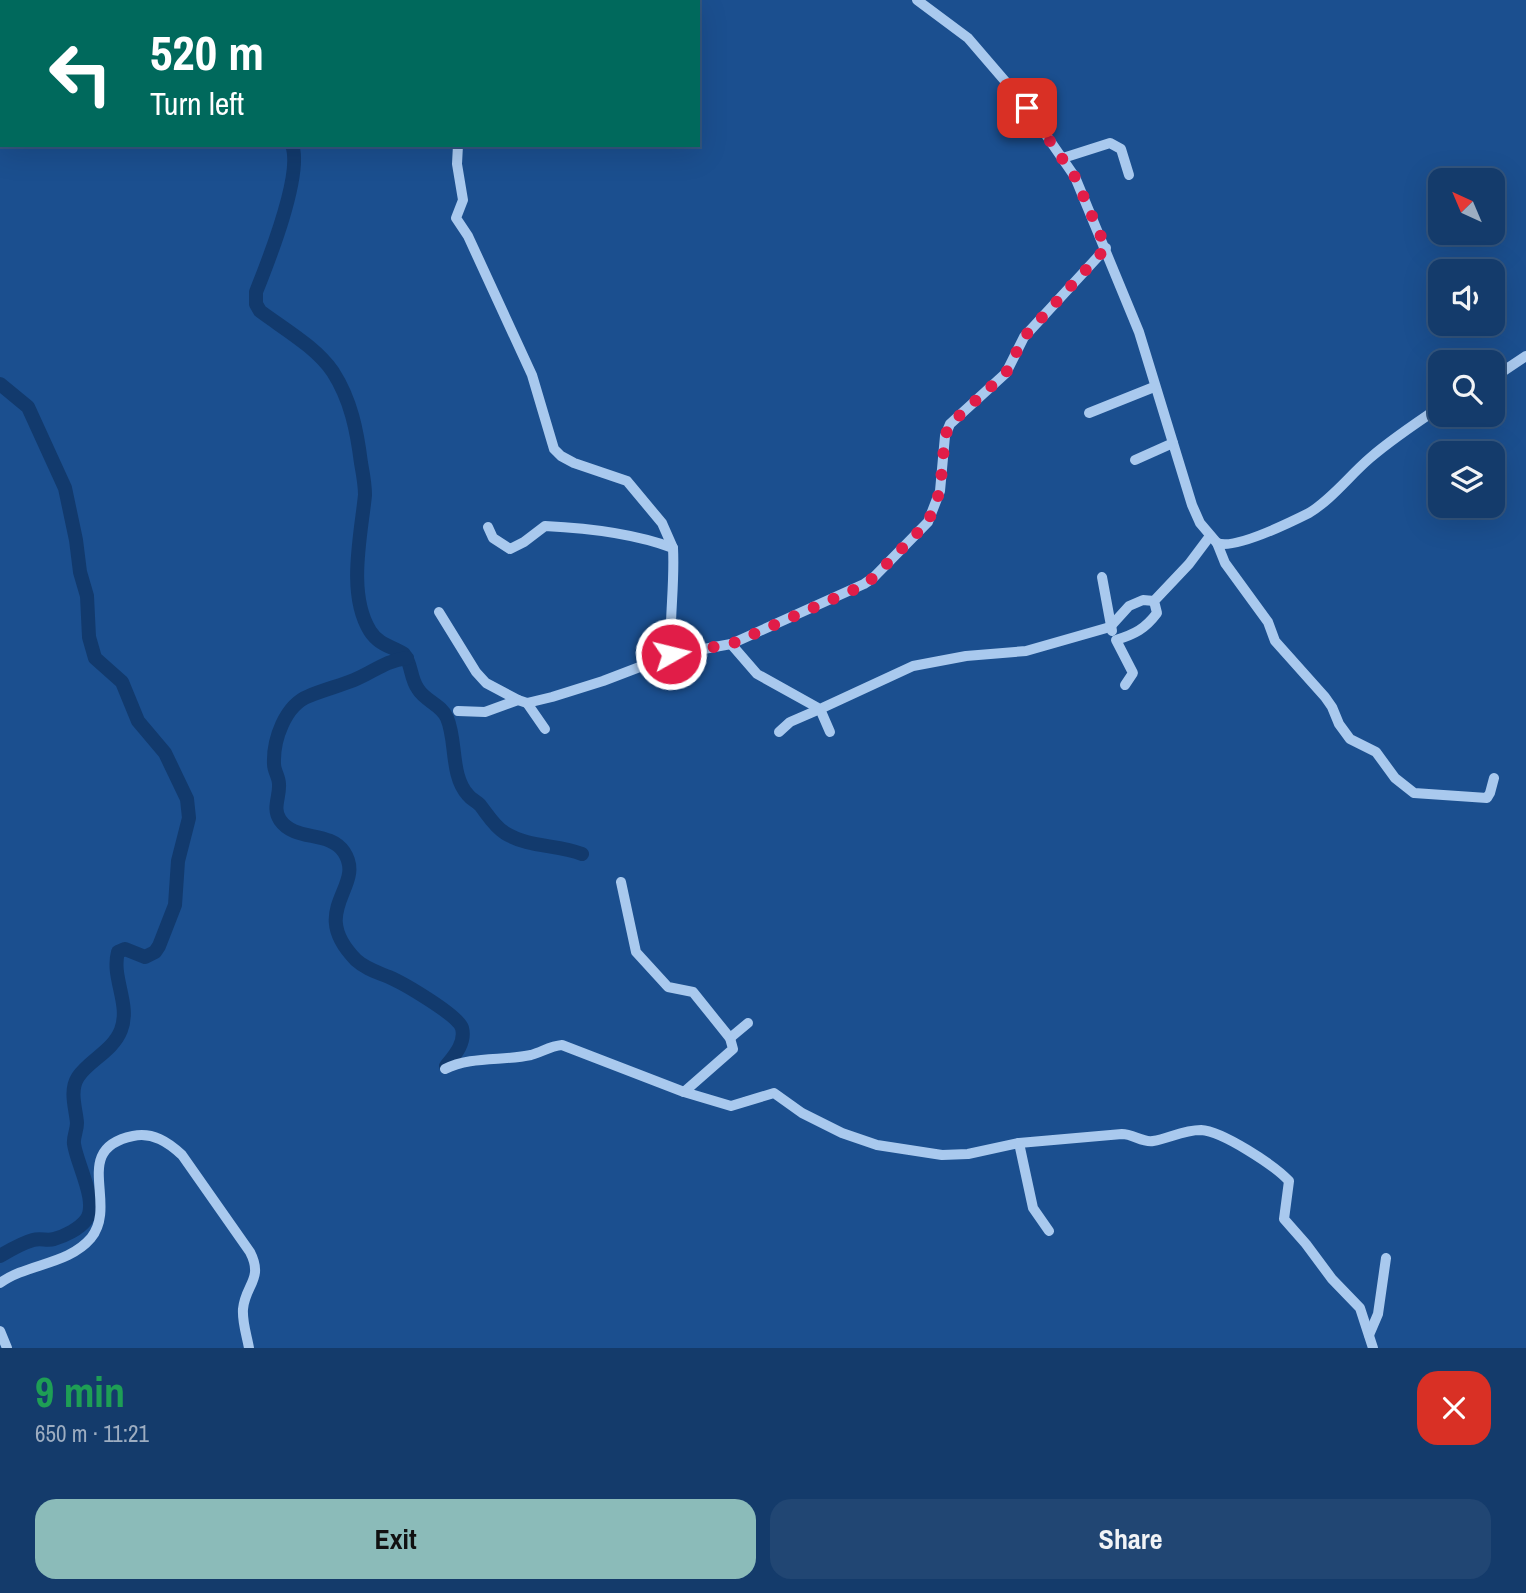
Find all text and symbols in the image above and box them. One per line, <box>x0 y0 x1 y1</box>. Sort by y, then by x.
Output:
text: 520 m <box>150 19 264 85</box>
icon: left <box>35 28 126 119</box>
pin <box>997 78 1057 138</box>
text: Turn left <box>150 82 244 125</box>
icon: arrive <box>1008 89 1046 127</box>
north arrow <box>1428 168 1505 245</box>
map controls <box>1428 168 1505 518</box>
button: sound <box>1428 259 1505 336</box>
button: search <box>1428 350 1505 427</box>
button: layers <box>1428 441 1505 518</box>
position arrow <box>634 617 708 691</box>
text: 9 min <box>35 1364 125 1420</box>
button: close <box>1417 1371 1491 1445</box>
text: 650 m · 11:21 <box>35 1418 149 1449</box>
button: Exit <box>35 1499 756 1579</box>
button: Share <box>770 1499 1491 1579</box>

